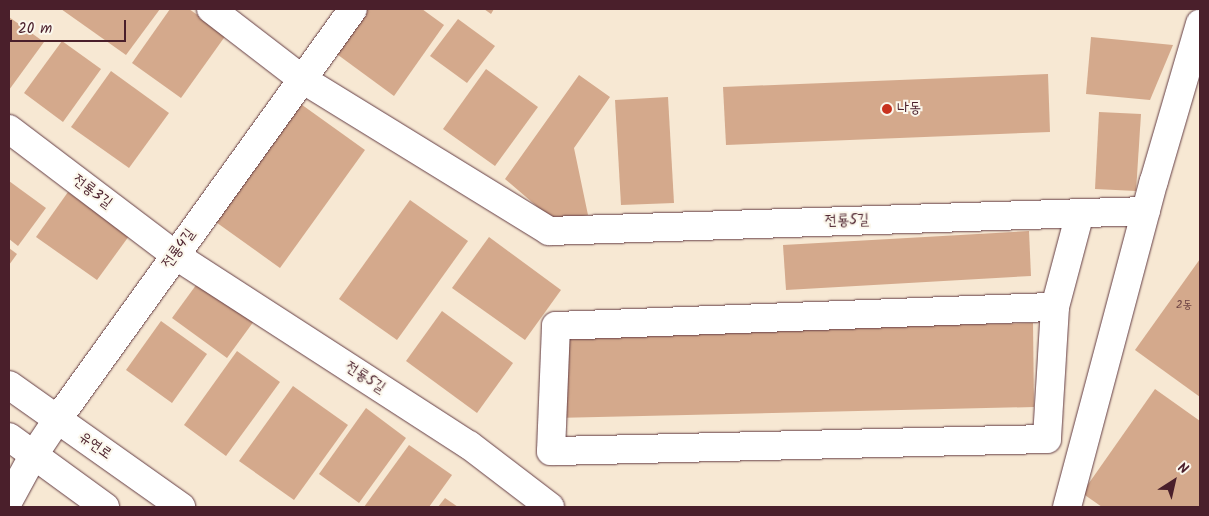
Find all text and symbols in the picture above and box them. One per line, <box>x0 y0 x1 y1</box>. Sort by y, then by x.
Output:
scale bar <box>12 10 129 42</box>
text: 20 m <box>18 17 52 41</box>
place label: 나동 <box>897 100 921 118</box>
marker: 나동 <box>881 103 893 115</box>
street label: 전룡3길 <box>69 171 115 213</box>
street label: 전룡5길 <box>825 211 869 231</box>
street label: 전룡4길 <box>159 226 199 272</box>
house number: 2동 <box>1176 298 1192 312</box>
street label: 전룡5길 <box>342 358 388 398</box>
street label: 유연로 <box>75 428 115 464</box>
north arrow <box>1149 456 1199 506</box>
text: N <box>1173 457 1193 480</box>

